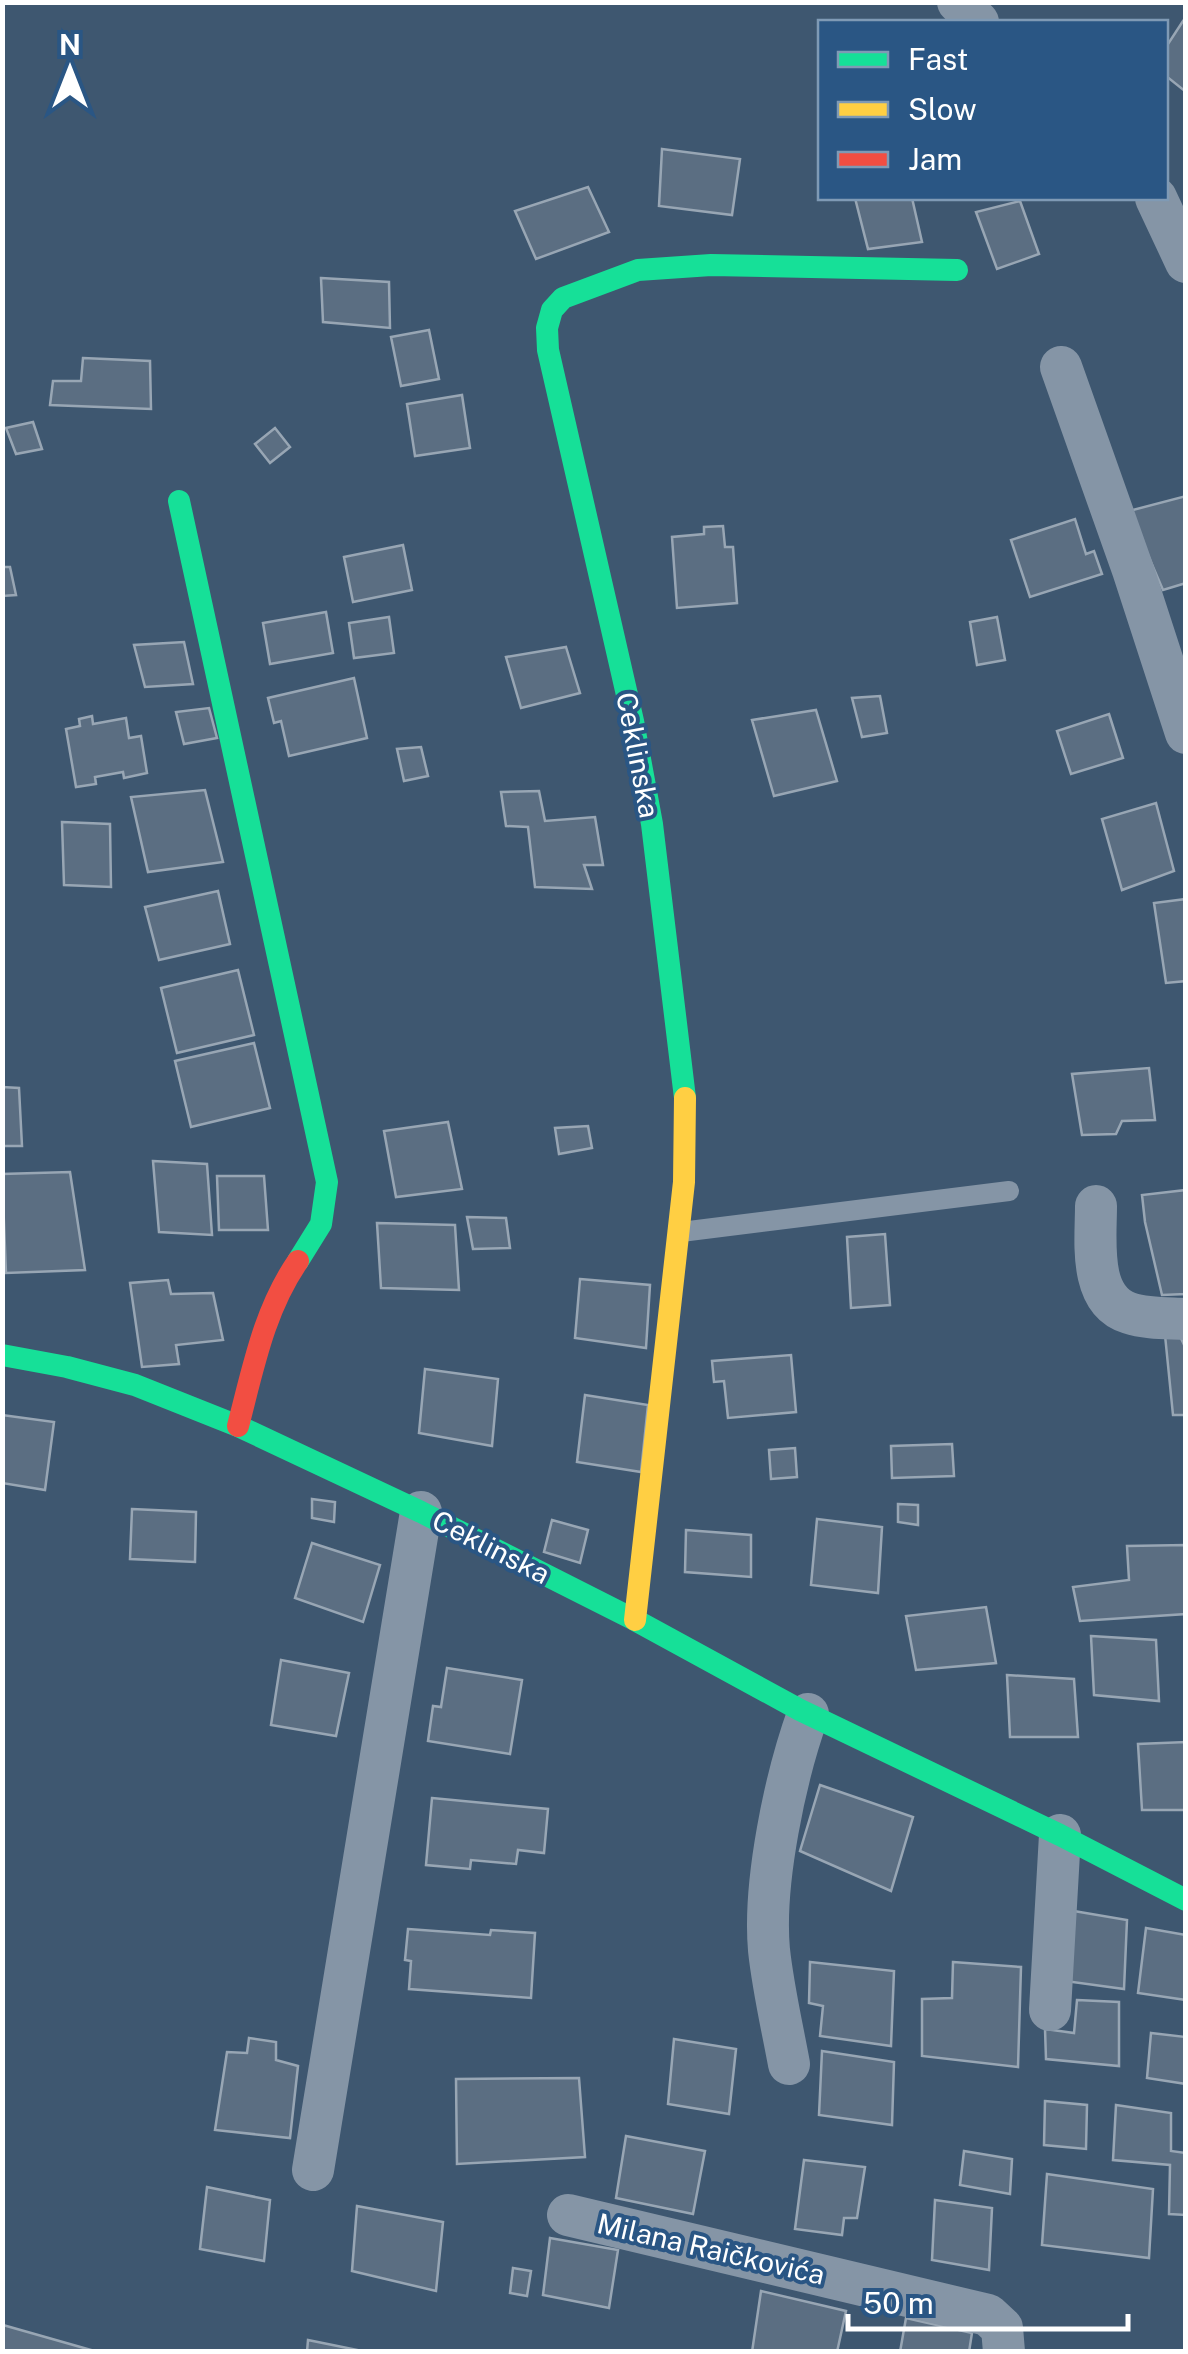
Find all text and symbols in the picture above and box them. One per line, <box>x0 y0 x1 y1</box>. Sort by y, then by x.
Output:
north arrow <box>20 20 120 120</box>
legend <box>818 20 1168 200</box>
text: N <box>59 28 81 61</box>
text: Fast <box>908 41 968 77</box>
text: Slow <box>908 91 977 127</box>
text: Jam <box>908 141 962 177</box>
street label: Ceklinska <box>610 689 667 821</box>
street label: Ceklinska <box>427 1503 555 1590</box>
street label: Milana Raičkovića <box>594 2206 828 2291</box>
scale bar <box>848 2269 1128 2331</box>
text: 50 m <box>863 2285 934 2321</box>

